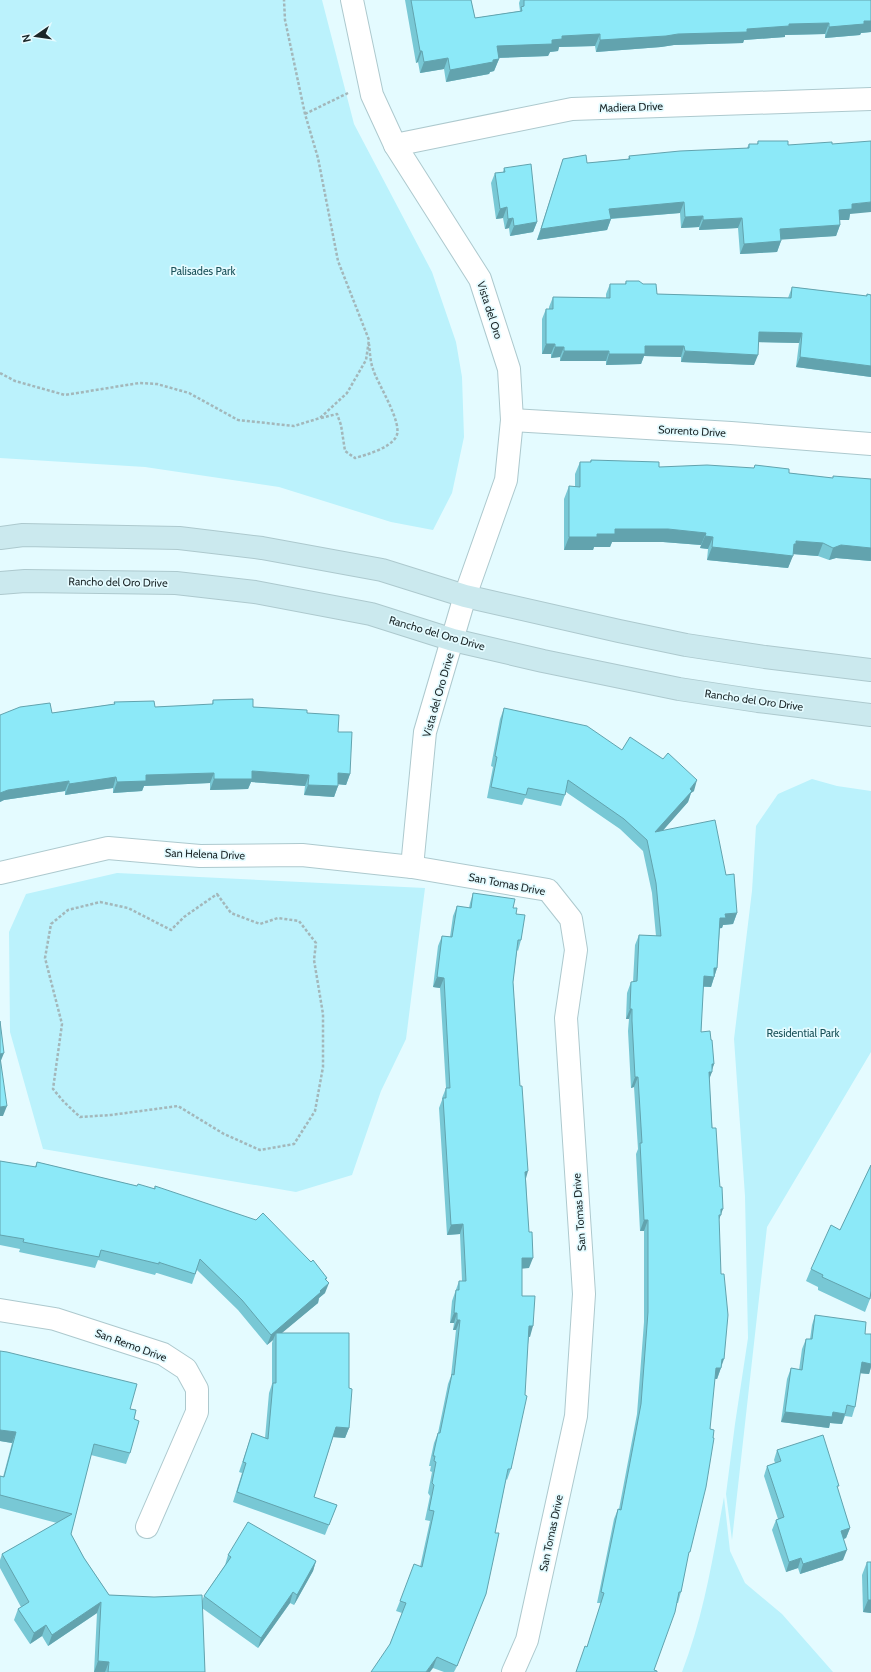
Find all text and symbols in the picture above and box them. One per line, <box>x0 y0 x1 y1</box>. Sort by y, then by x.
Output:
north arrow <box>16 16 56 56</box>
text: N <box>19 33 34 44</box>
street label: Madiera Drive <box>599 99 664 115</box>
park label: Palisades Park <box>171 264 235 278</box>
street label: Vista del Oro <box>474 279 506 341</box>
street label: Sorrento Drive <box>658 422 727 440</box>
street label: Rancho del Oro Drive <box>68 574 168 590</box>
street label: Rancho del Oro Drive <box>387 613 487 654</box>
street label: Vista del Oro Drive <box>419 651 457 739</box>
street label: Rancho del Oro Drive <box>704 686 804 714</box>
street label: San Helena Drive <box>165 846 246 862</box>
street label: San Tomas Drive <box>467 870 547 898</box>
park label: Residential Park <box>767 1026 840 1040</box>
street label: San Tomas Drive <box>569 1172 589 1251</box>
street label: San Remo Drive <box>93 1326 169 1365</box>
street label: San Tomas Drive <box>536 1493 566 1573</box>

